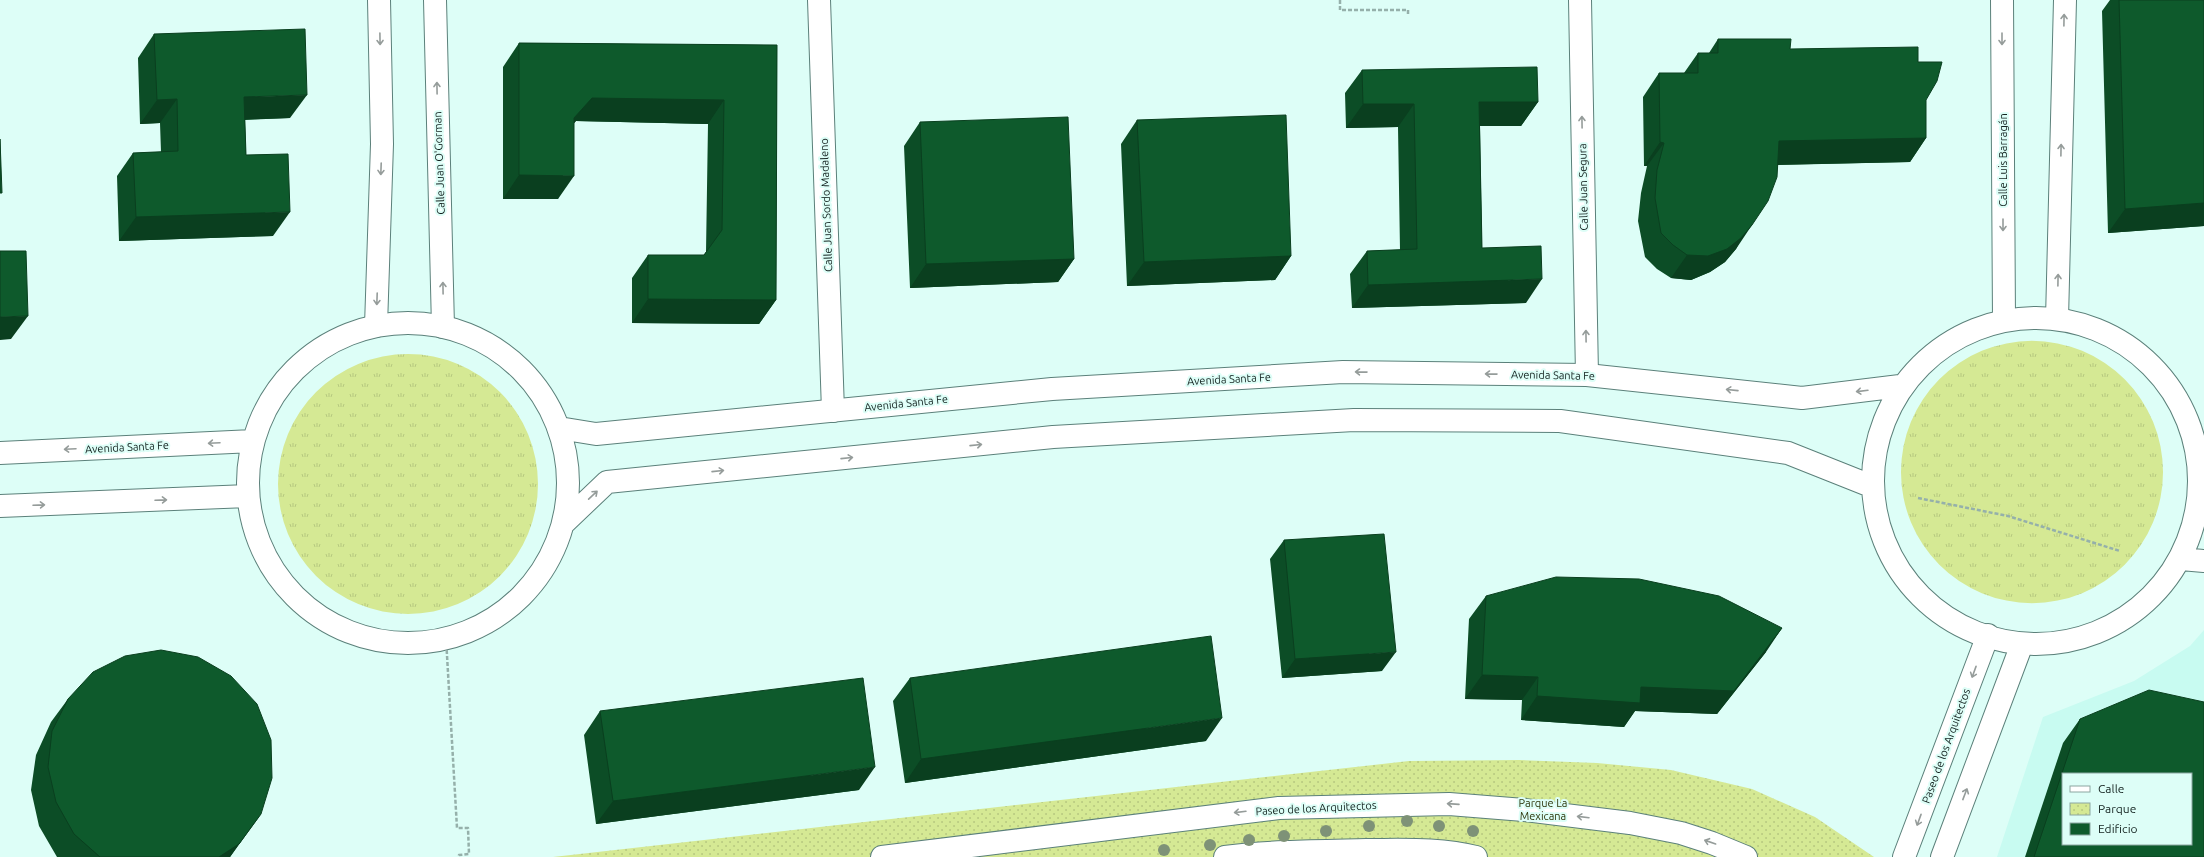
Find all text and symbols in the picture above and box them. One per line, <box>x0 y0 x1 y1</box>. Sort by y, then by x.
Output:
one-way arrow <box>2060 14 2068 27</box>
one-way arrow <box>376 32 384 45</box>
one-way arrow <box>1998 32 2006 45</box>
one-way arrow <box>433 82 441 95</box>
street label: Calle Juan O'Gorman <box>431 111 447 215</box>
street label: Calle Luis Barragán <box>1997 113 2009 207</box>
one-way arrow <box>1578 116 1586 129</box>
street label: Calle Juan Sordo Madaleno <box>818 138 834 272</box>
street label: Calle Juan Segura <box>1576 143 1590 231</box>
one-way arrow <box>2057 144 2065 157</box>
one-way arrow <box>378 162 385 175</box>
one-way arrow <box>1999 218 2007 231</box>
one-way arrow <box>2054 274 2062 287</box>
one-way arrow <box>439 282 447 295</box>
one-way arrow <box>374 292 381 305</box>
one-way arrow <box>1582 330 1590 343</box>
one-way arrow <box>1355 368 1368 376</box>
street label: Avenida Santa Fe <box>1511 368 1595 382</box>
one-way arrow <box>1485 370 1498 378</box>
street label: Avenida Santa Fe <box>1187 371 1271 387</box>
one-way arrow <box>1726 386 1739 394</box>
one-way arrow <box>1856 387 1869 395</box>
street label: Avenida Santa Fe <box>864 393 948 413</box>
street label: Avenida Santa Fe <box>85 439 169 455</box>
one-way arrow <box>208 439 221 446</box>
one-way arrow <box>969 441 982 449</box>
one-way arrow <box>64 446 77 453</box>
one-way arrow <box>840 454 853 462</box>
one-way arrow <box>711 467 724 475</box>
one-way arrow <box>588 490 598 500</box>
one-way arrow <box>154 496 167 503</box>
one-way arrow <box>32 501 45 508</box>
one-way arrow <box>1970 665 1978 677</box>
street label: Paseo de los Arquitectos <box>1920 687 1972 805</box>
legend <box>2062 773 2192 845</box>
text: Calle <box>2098 782 2124 795</box>
one-way arrow <box>1962 789 1970 801</box>
park label: Parque La Mexicana <box>1519 797 1567 822</box>
street label: Paseo de los Arquitectos <box>1255 799 1377 817</box>
one-way arrow <box>1447 801 1460 808</box>
text: Parque <box>2098 802 2136 815</box>
one-way arrow <box>1234 809 1247 816</box>
one-way arrow <box>1576 813 1589 821</box>
one-way arrow <box>1914 813 1922 825</box>
text: Edificio <box>2098 822 2138 835</box>
one-way arrow <box>1704 838 1716 846</box>

